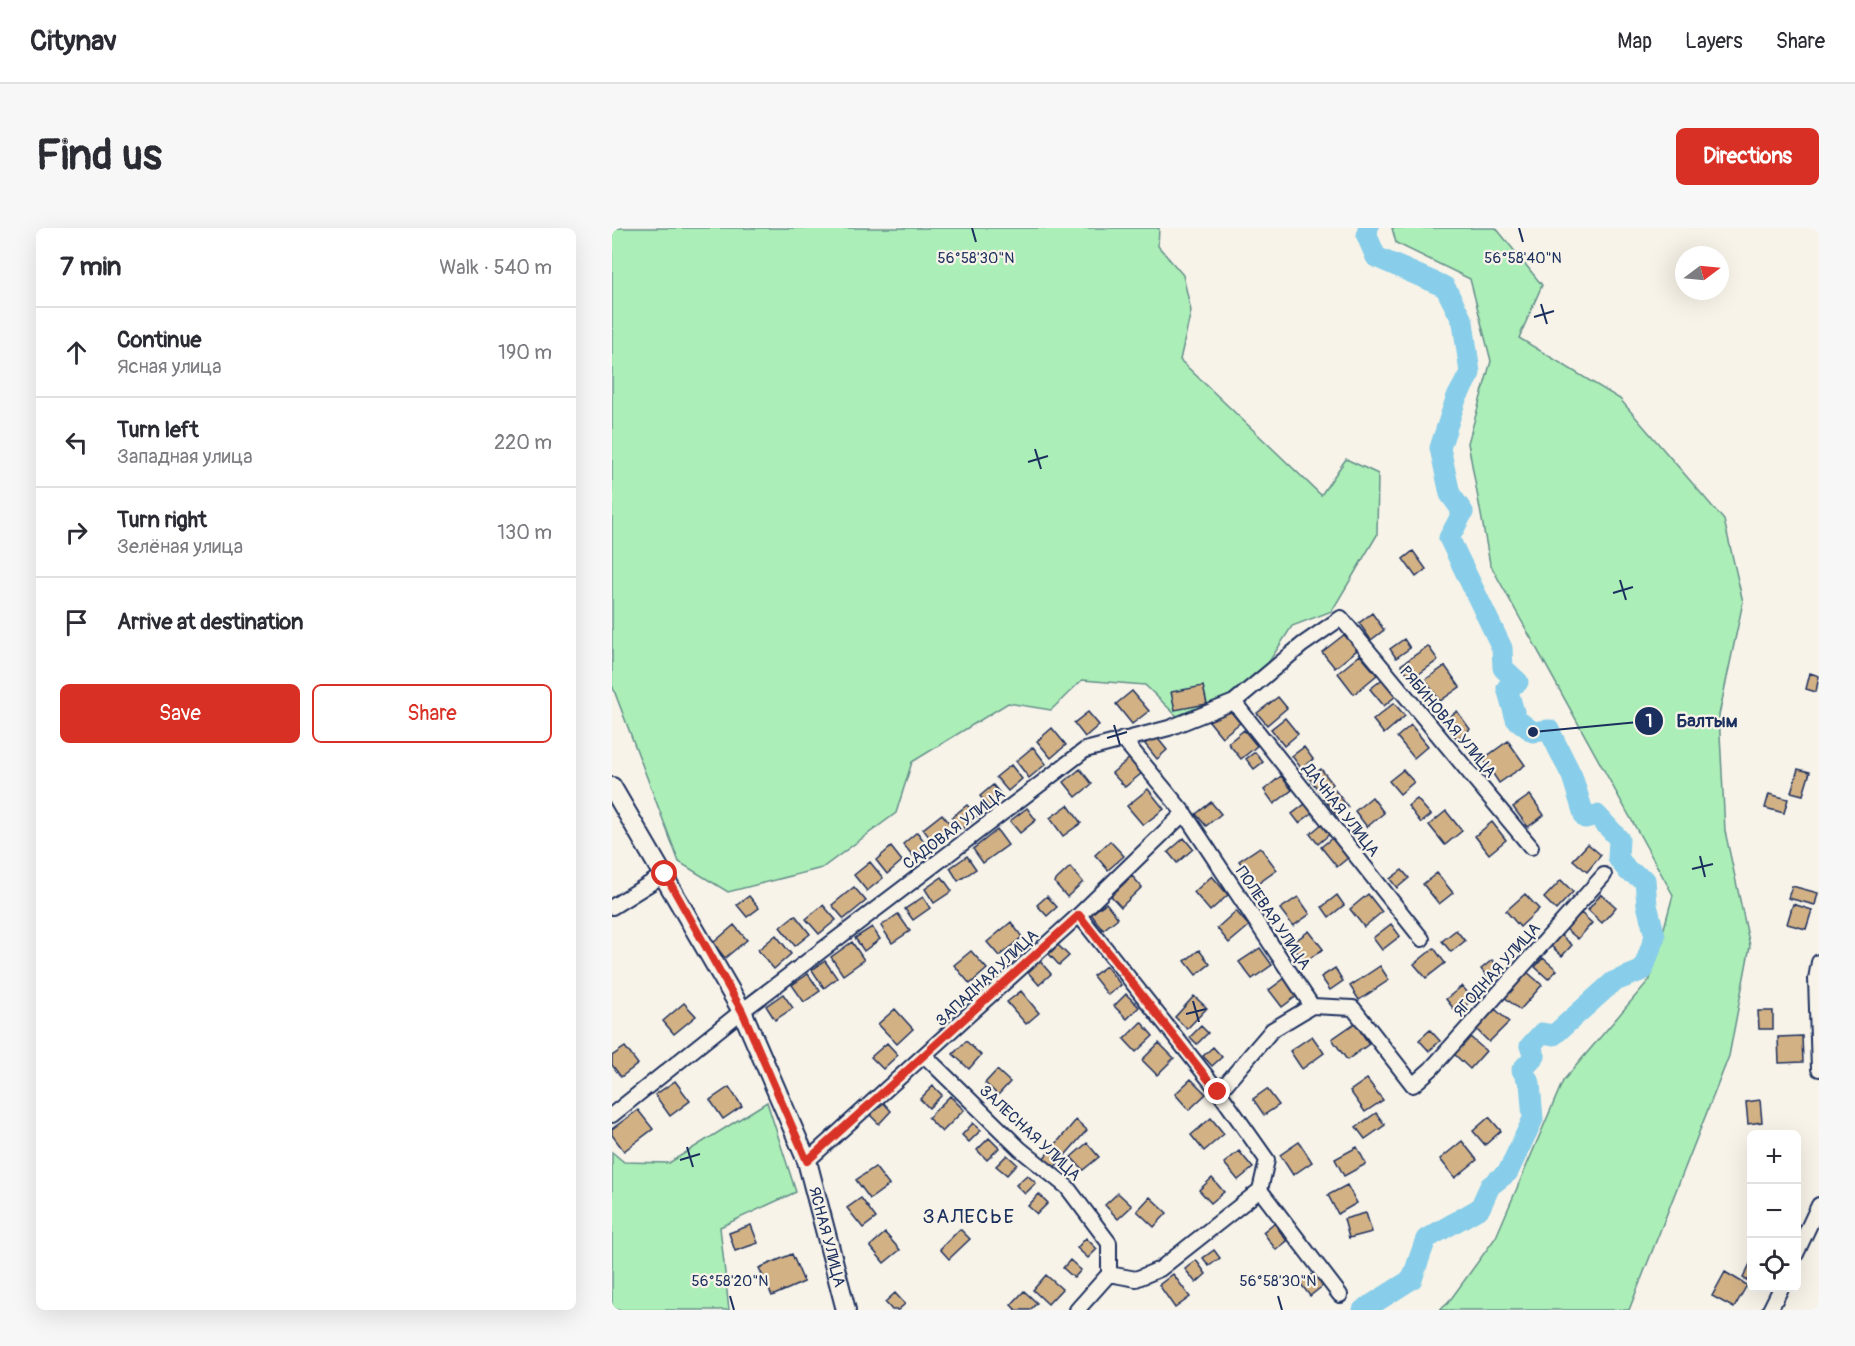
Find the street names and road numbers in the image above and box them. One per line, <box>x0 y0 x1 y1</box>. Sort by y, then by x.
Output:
street label: РЯБИНОВАЯ УЛИЦА <box>1396 662 1500 782</box>
street label: ДАЧНАЯ УЛИЦА <box>1298 758 1384 861</box>
street label: САДОВАЯ УЛИЦА <box>899 784 1009 874</box>
street label: ПОЛЕВАЯ УЛИЦА <box>1231 862 1315 974</box>
street label: ЯГОДНАЯ УЛИЦА <box>1449 919 1545 1021</box>
street label: ЗАПАДНАЯ УЛИЦА <box>931 925 1043 1031</box>
street label: ЗАЛЕСНАЯ УЛИЦА <box>975 1081 1085 1185</box>
street label: ЯСНАЯ УЛИЦА <box>804 1185 850 1289</box>

